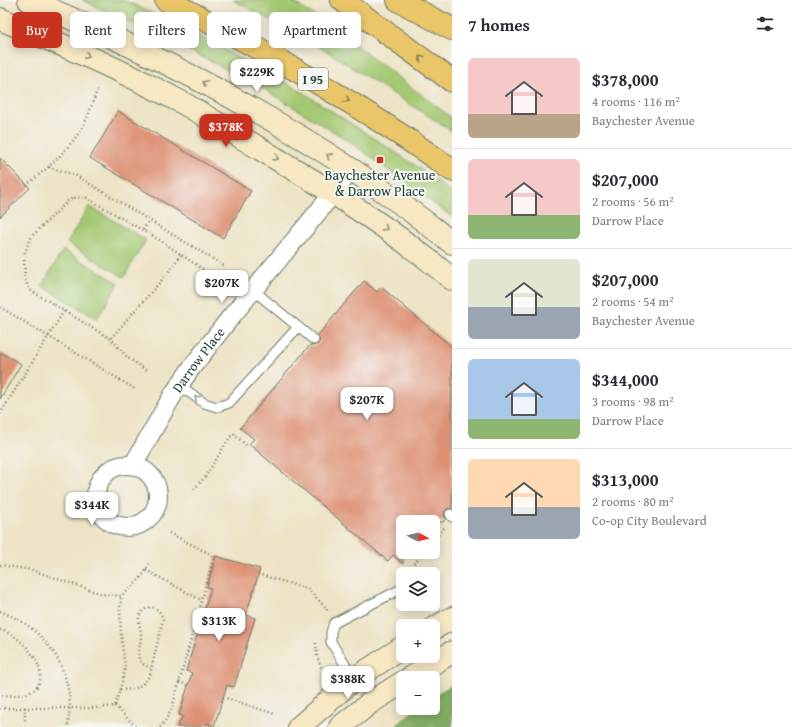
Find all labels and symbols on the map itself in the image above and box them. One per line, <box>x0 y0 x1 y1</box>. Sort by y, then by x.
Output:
one-way arrow <box>84 52 91 60</box>
one-way arrow <box>418 56 425 63</box>
pin: $229K <box>229 59 285 93</box>
road number: I 95 <box>298 68 328 90</box>
one-way arrow <box>202 80 209 88</box>
one-way arrow <box>343 96 350 103</box>
pin: $378K <box>198 114 254 148</box>
one-way arrow <box>272 153 279 160</box>
one-way arrow <box>326 153 333 160</box>
marker: Baychester Avenue & Darrow Place <box>375 155 385 165</box>
place label: Baychester Avenue & Darrow Place <box>325 165 436 201</box>
one-way arrow <box>381 223 388 231</box>
pin: $207K <box>194 270 250 304</box>
street label: Darrow Place <box>167 322 230 397</box>
pin: $207K <box>339 387 395 421</box>
one-way arrow <box>195 396 202 403</box>
pin: $344K <box>64 492 120 526</box>
north arrow <box>396 515 440 559</box>
pin: $313K <box>191 608 247 642</box>
pin: $388K <box>320 666 376 700</box>

